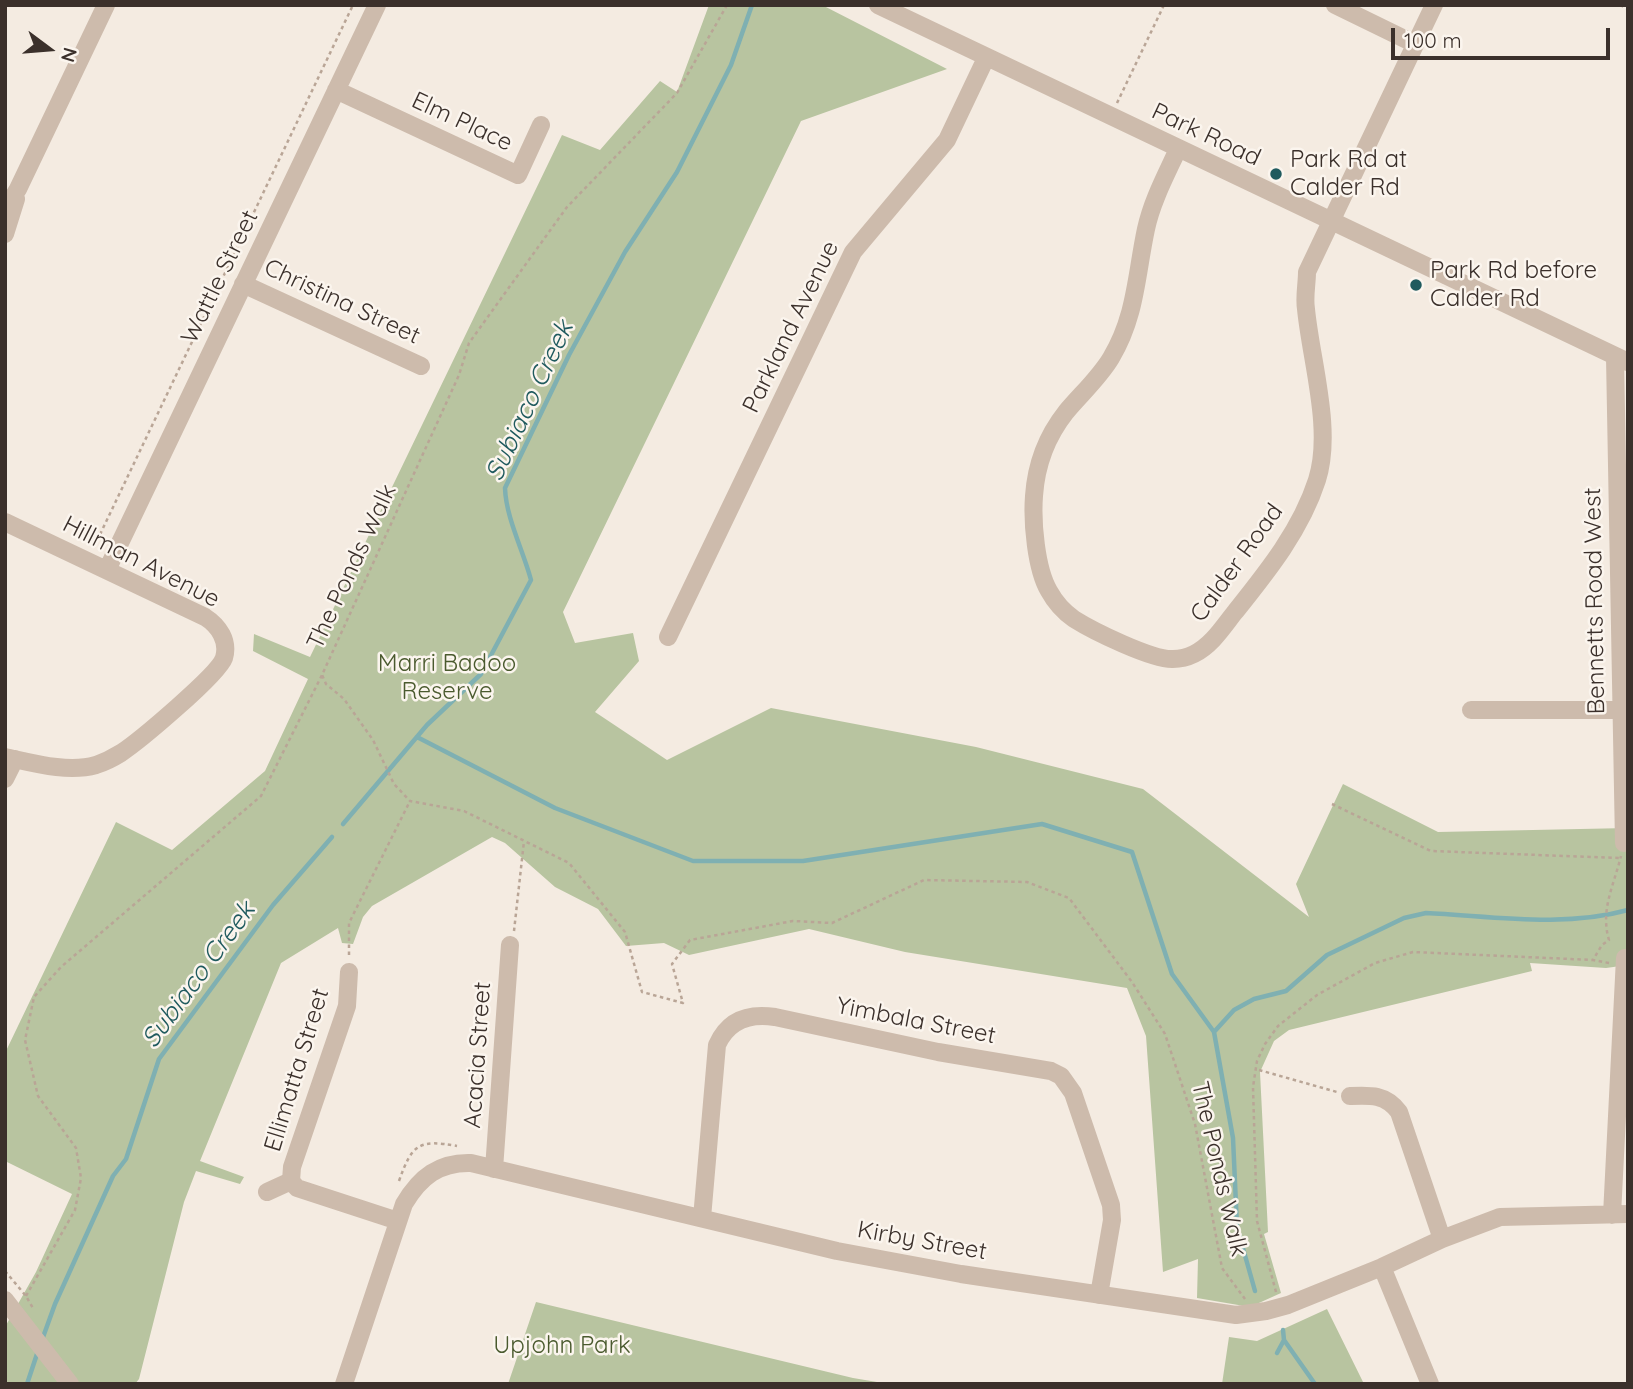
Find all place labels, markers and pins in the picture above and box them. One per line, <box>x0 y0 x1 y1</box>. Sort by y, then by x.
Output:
place label: Park Rd at Calder Rd <box>1290 146 1407 202</box>
marker: Park Rd at Calder Rd <box>1268 166 1284 182</box>
place label: Park Rd before Calder Rd <box>1430 257 1597 313</box>
marker: Park Rd before Calder Rd <box>1408 277 1424 293</box>

